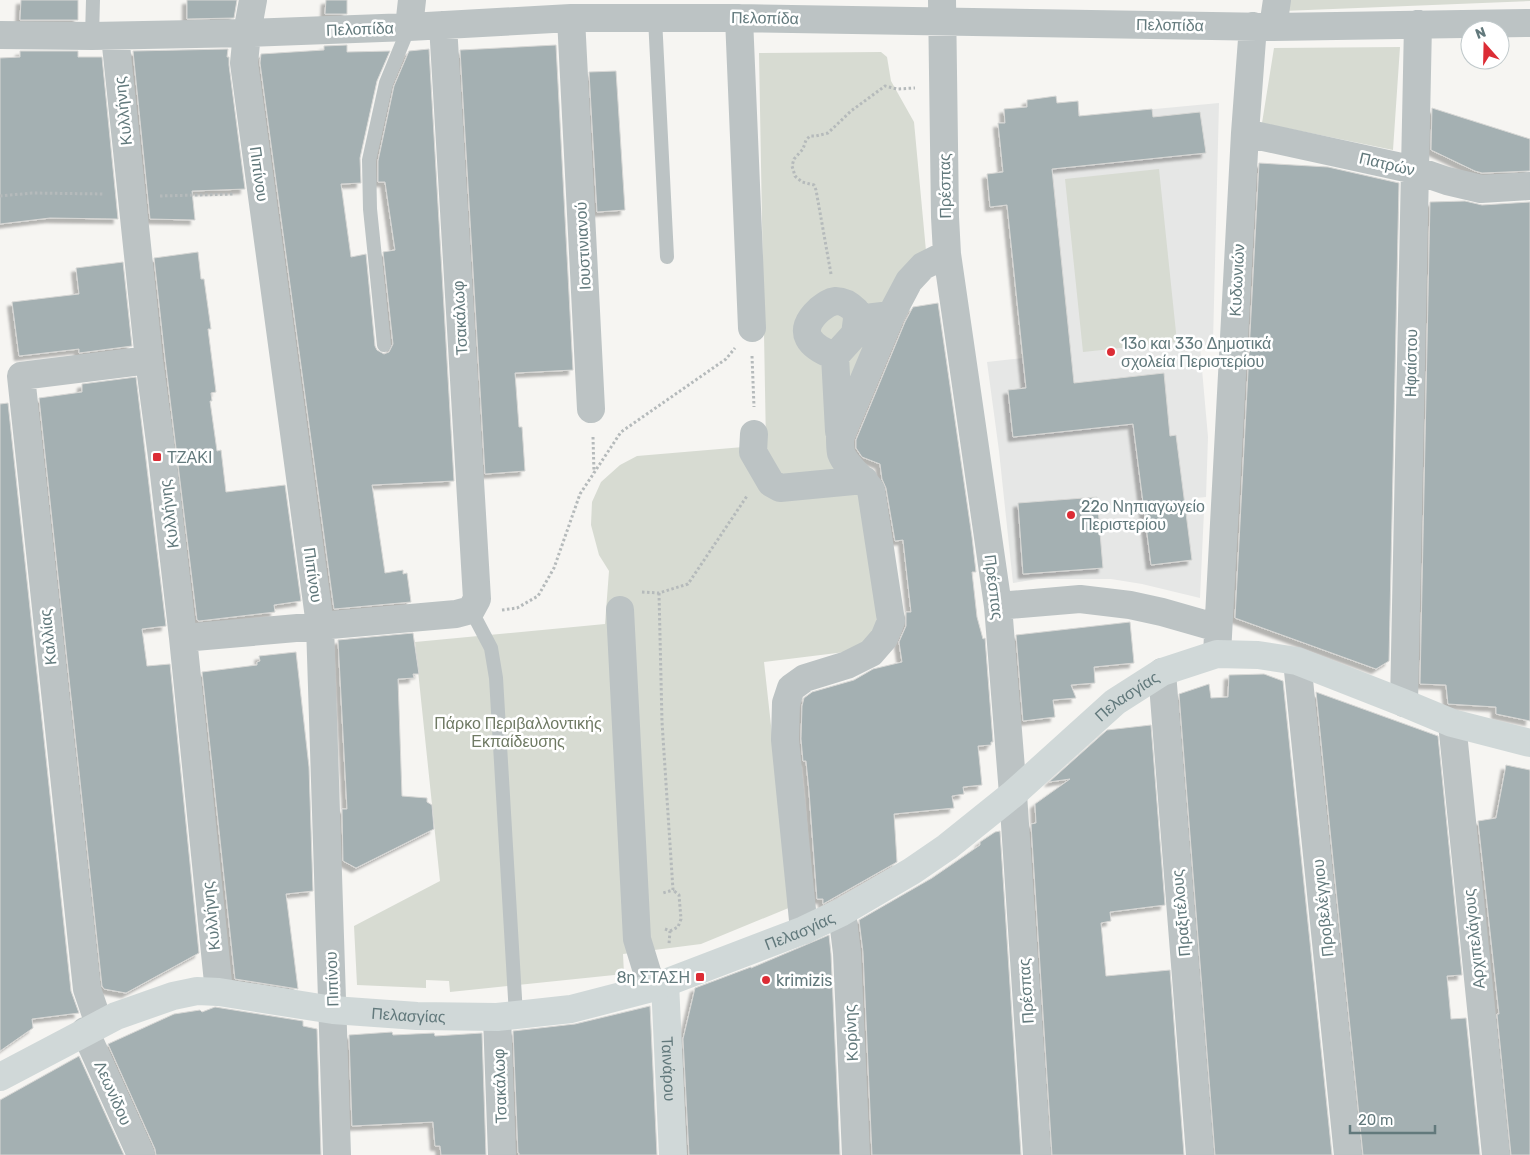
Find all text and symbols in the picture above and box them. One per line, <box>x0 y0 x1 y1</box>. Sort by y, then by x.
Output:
street label: Πελοπίδα <box>731 8 799 28</box>
street label: Πελοπίδα <box>1136 15 1204 35</box>
street label: Πελοπίδα <box>326 18 394 40</box>
north arrow <box>1460 20 1510 70</box>
text: N <box>1473 24 1488 43</box>
street label: Κυλλήνης <box>110 75 136 146</box>
street label: Πιπίνου <box>246 145 272 203</box>
street label: Πατρών <box>1357 148 1417 180</box>
street label: Πρέσπας <box>935 153 955 219</box>
street label: Ιουστινιανού <box>571 201 595 291</box>
street label: Κυδωνιών <box>1226 243 1248 317</box>
street label: Τσακάλωφ <box>449 280 471 356</box>
street label: Ηφαίστου <box>1401 329 1421 397</box>
place label: 13ο και 33ο Δημοτικά σχολεία Περιστερίου <box>1121 334 1271 371</box>
marker: 13ο και 33ο Δημοτικά σχολεία Περιστερίου <box>1105 346 1117 358</box>
place label: ΤΖΑΚΙ <box>167 448 212 467</box>
marker: ΤΖΑΚΙ <box>151 451 163 463</box>
street label: Κυλλήνης <box>155 478 183 549</box>
place label: 22ο Νηπιαγωγείο Περιστερίου <box>1081 497 1205 534</box>
marker: 22ο Νηπιαγωγείο Περιστερίου <box>1065 509 1077 521</box>
street label: Πιπίνου <box>300 546 326 604</box>
street label: Πρέσπας <box>981 553 1007 621</box>
street label: Καλλίας <box>36 608 60 666</box>
street label: Πελασγίας <box>1091 667 1163 725</box>
park label: Πάρκο Περιβαλλοντικής Εκπαίδευσης <box>434 714 602 751</box>
street label: Προβελέγγιου <box>1308 858 1338 958</box>
street label: Πραξιτέλους <box>1168 868 1194 957</box>
street label: Κυλλήνης <box>198 880 224 951</box>
street label: Αρχιπελάγους <box>1459 888 1489 990</box>
street label: Πελασγίας <box>762 907 838 954</box>
street label: Πιπίνου <box>322 951 342 1007</box>
street label: Πρέσπας <box>1014 957 1038 1024</box>
place label: 8η ΣΤΑΣΗ <box>616 968 690 987</box>
marker: 8η ΣΤΑΣΗ <box>694 971 706 983</box>
place label: krimizis <box>776 971 832 990</box>
marker: krimizis <box>760 974 772 986</box>
street label: Πελασγίας <box>371 1003 446 1026</box>
street label: Κορίνης <box>840 1004 862 1062</box>
street label: Ταινάρου <box>658 1036 680 1102</box>
street label: Τσακάλωφ <box>489 1048 511 1124</box>
street label: Λεωνίδου <box>90 1058 136 1128</box>
scale bar <box>1350 1102 1435 1134</box>
text: 20 m <box>1358 1111 1393 1129</box>

